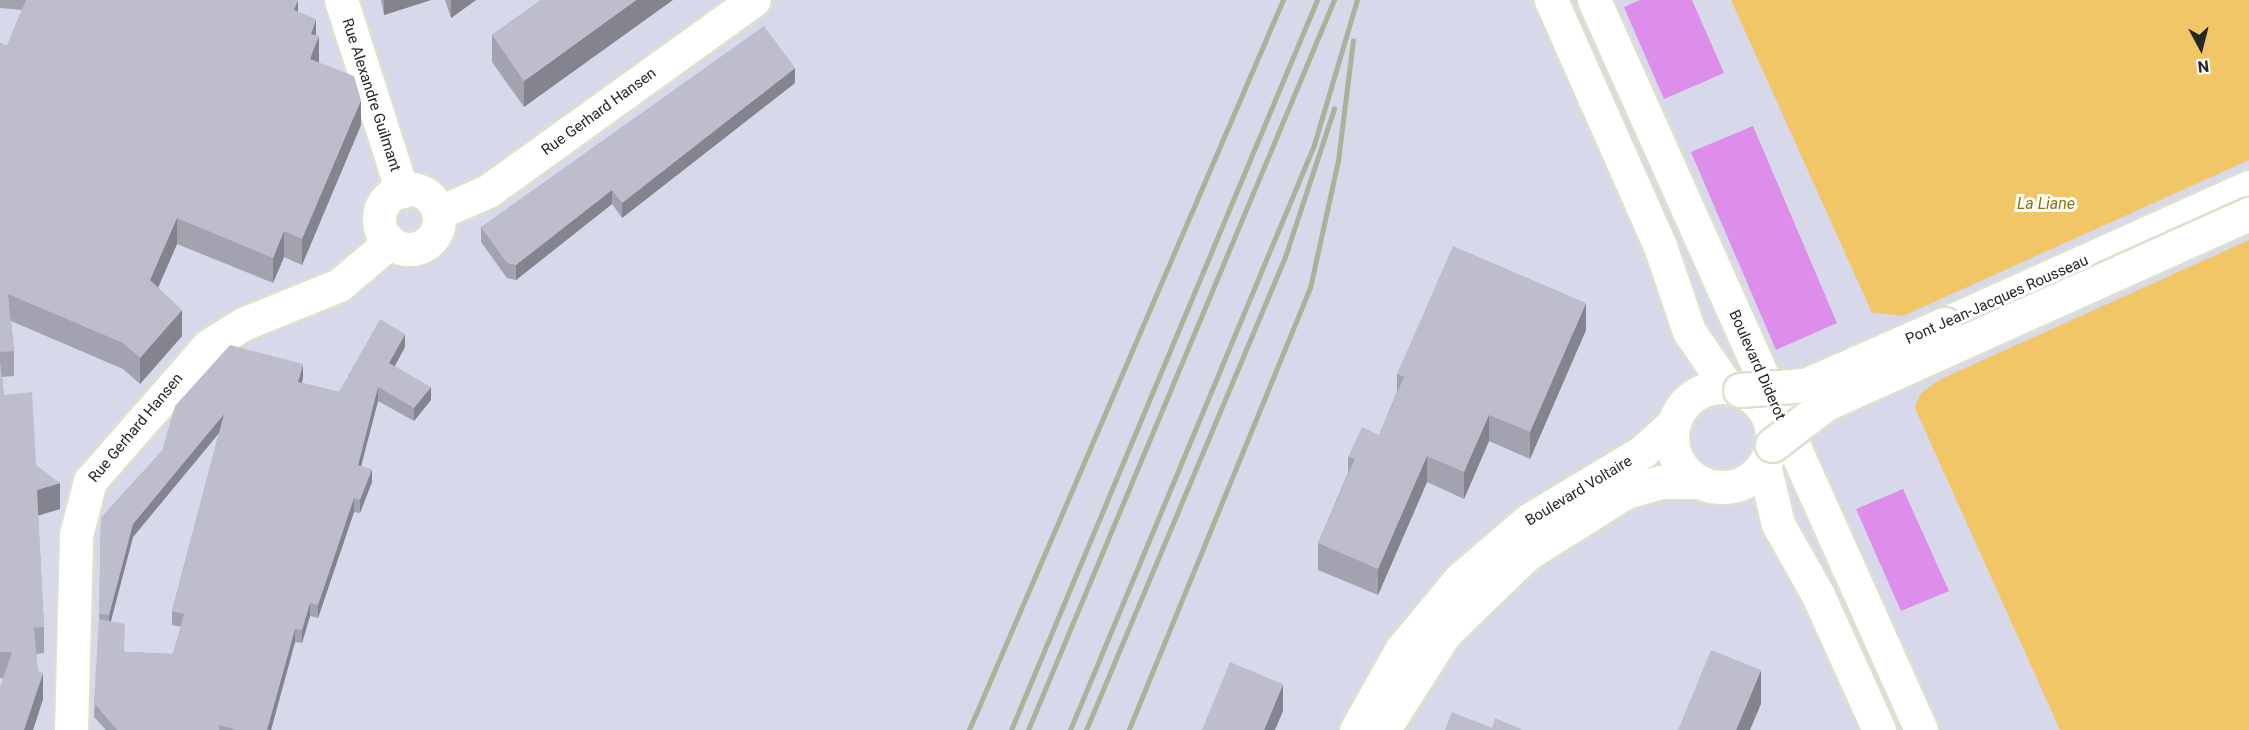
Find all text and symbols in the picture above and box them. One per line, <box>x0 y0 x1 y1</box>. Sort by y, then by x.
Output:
street label: Rue Alexandre Guilmant <box>338 16 404 174</box>
north arrow <box>2171 18 2231 78</box>
text: N <box>2196 56 2210 76</box>
street label: Rue Gerhard Hansen <box>538 64 660 160</box>
water label: La Liane <box>2017 194 2075 214</box>
street label: Pont Jean-Jacques Rousseau <box>1903 251 2091 349</box>
street label: Boulevard Diderot <box>1725 307 1789 423</box>
street label: Rue Gerhard Hansen <box>85 370 187 486</box>
street label: Boulevard Voltaire <box>1522 452 1636 530</box>

